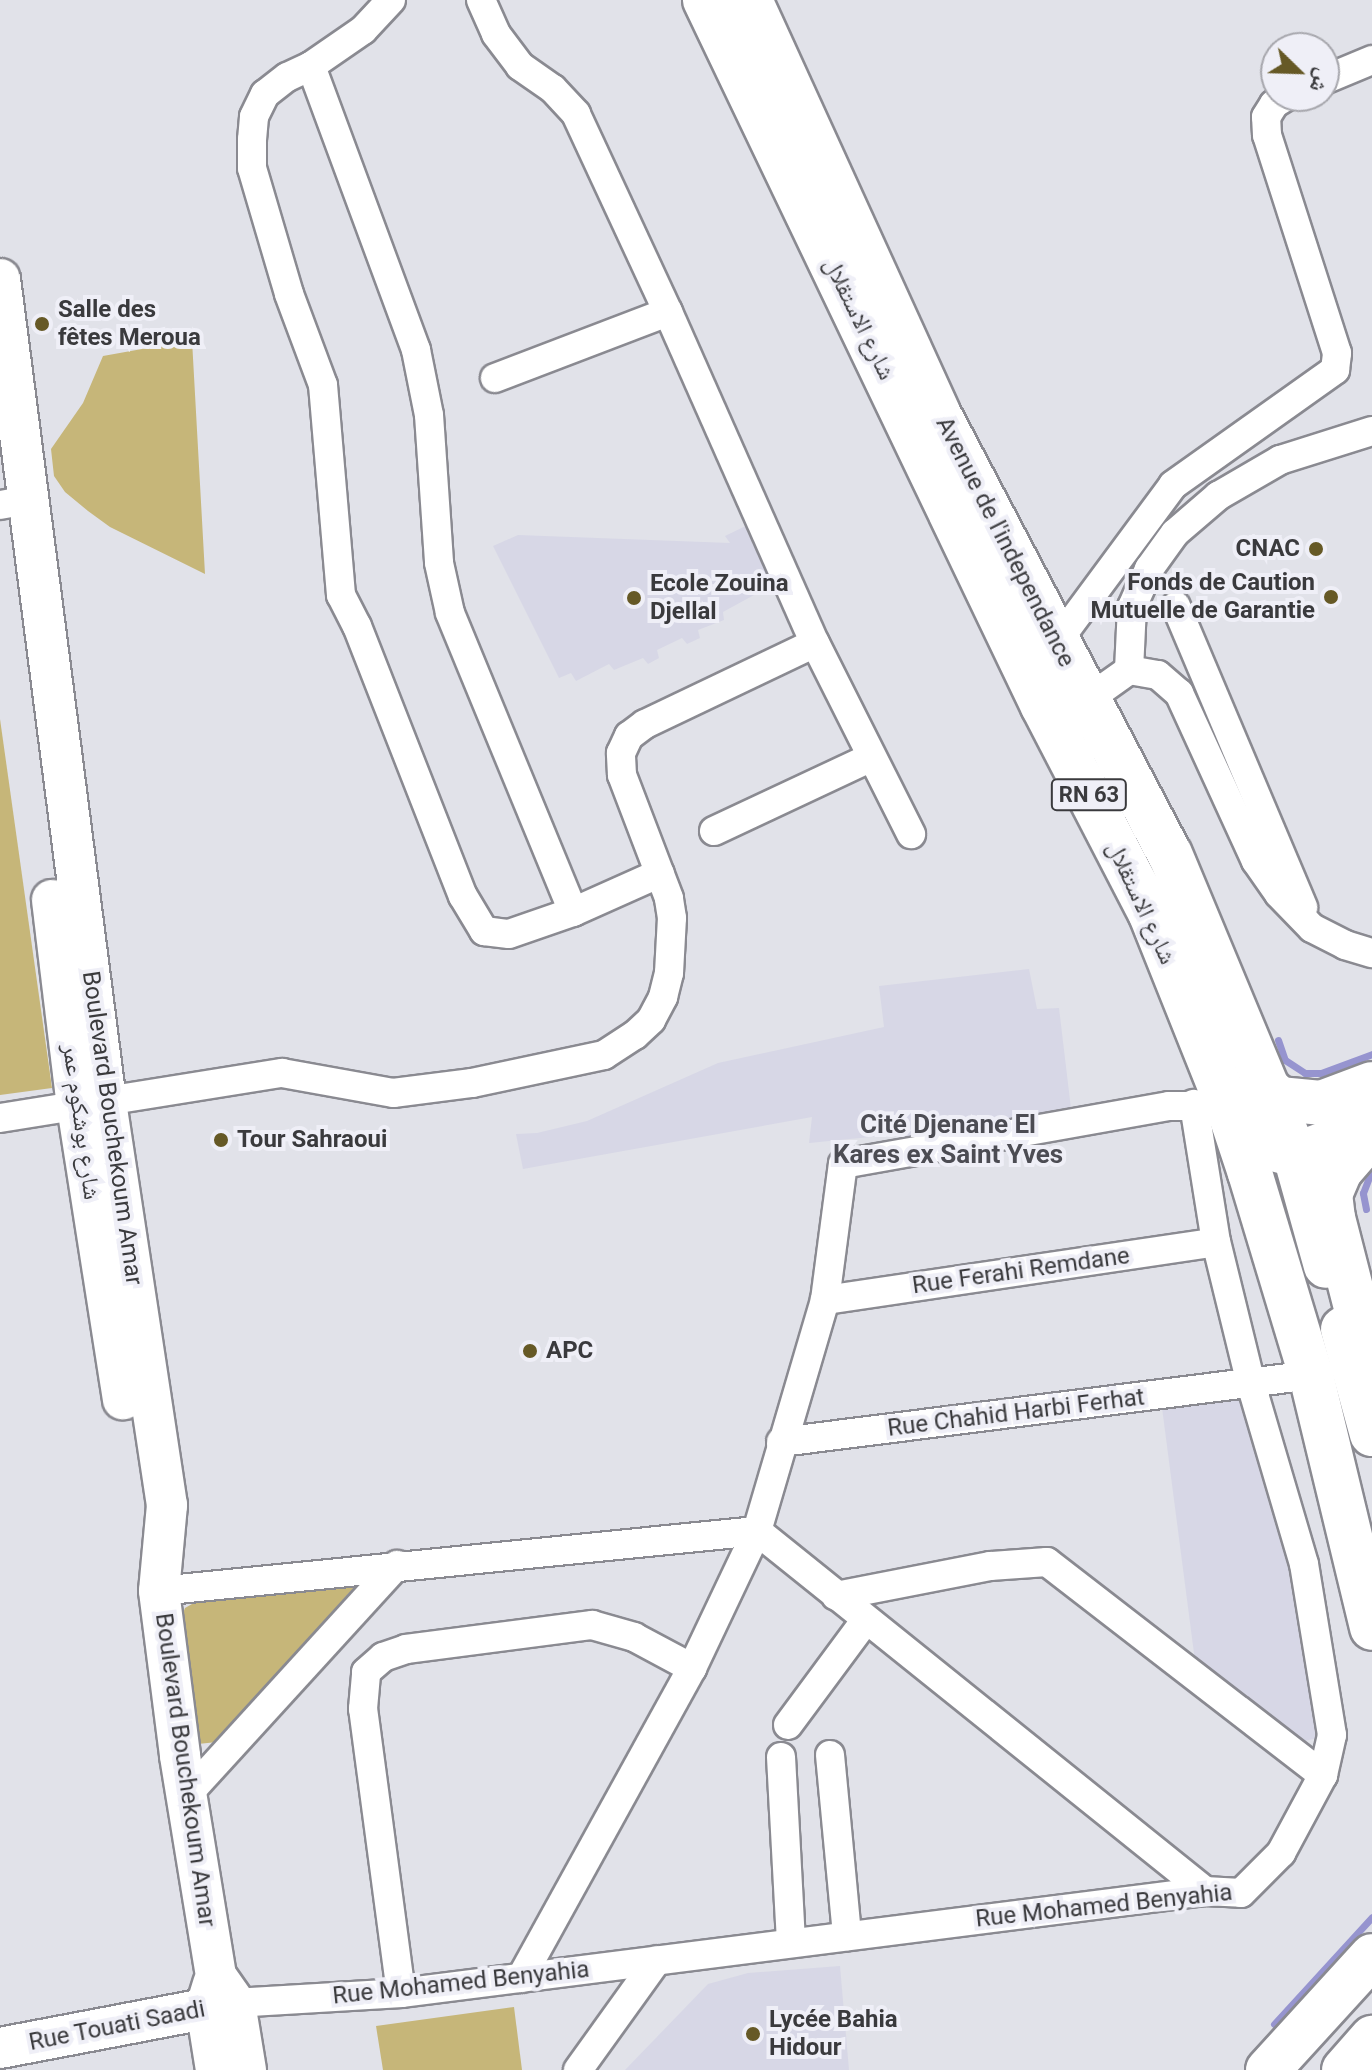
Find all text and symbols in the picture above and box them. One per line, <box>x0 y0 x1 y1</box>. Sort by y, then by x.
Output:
north arrow <box>1260 32 1340 112</box>
text: ش <box>1305 65 1337 96</box>
street label: شارع الاستقلال <box>817 253 901 385</box>
place label: Salle des fêtes Meroua <box>58 296 201 352</box>
marker: Salle des fêtes Meroua <box>33 315 51 333</box>
street label: Avenue de l'independance <box>929 412 1081 672</box>
place label: CNAC <box>1236 535 1300 563</box>
marker: CNAC <box>1307 540 1325 558</box>
place label: Fonds de Caution Mutuelle de Garantie <box>1091 569 1315 625</box>
place label: Ecole Zouina Djellal <box>650 570 789 626</box>
marker: Fonds de Caution Mutuelle de Garantie <box>1322 588 1340 606</box>
marker: Ecole Zouina Djellal <box>625 589 643 607</box>
road number: RN 63 <box>1049 777 1129 813</box>
street label: شارع الاستقلال <box>1100 837 1182 969</box>
street label: Boulevard Bouchekoum Amar <box>76 969 148 1287</box>
street label: شارع بوشكوم عمر <box>56 1042 106 1202</box>
district label: Cité Djenane El Kares ex Saint Yves <box>833 1109 1063 1170</box>
place label: Tour Sahraoui <box>237 1126 387 1154</box>
marker: Tour Sahraoui <box>212 1131 230 1149</box>
street label: Rue Ferahi Remdane <box>910 1241 1132 1301</box>
place label: APC <box>546 1337 593 1365</box>
marker: APC <box>521 1342 539 1360</box>
street label: Rue Chahid Harbi Ferhat <box>886 1383 1146 1443</box>
street label: Boulevard Bouchekoum Amar <box>149 1611 221 1929</box>
street label: Rue Mohamed Benyahia <box>974 1878 1234 1934</box>
street label: Rue Mohamed Benyahia <box>331 1955 591 2011</box>
street label: Rue Touati Saadi <box>26 1995 208 2057</box>
place label: Lycée Bahia Hidour <box>769 2006 898 2062</box>
marker: Lycée Bahia Hidour <box>744 2025 762 2043</box>

